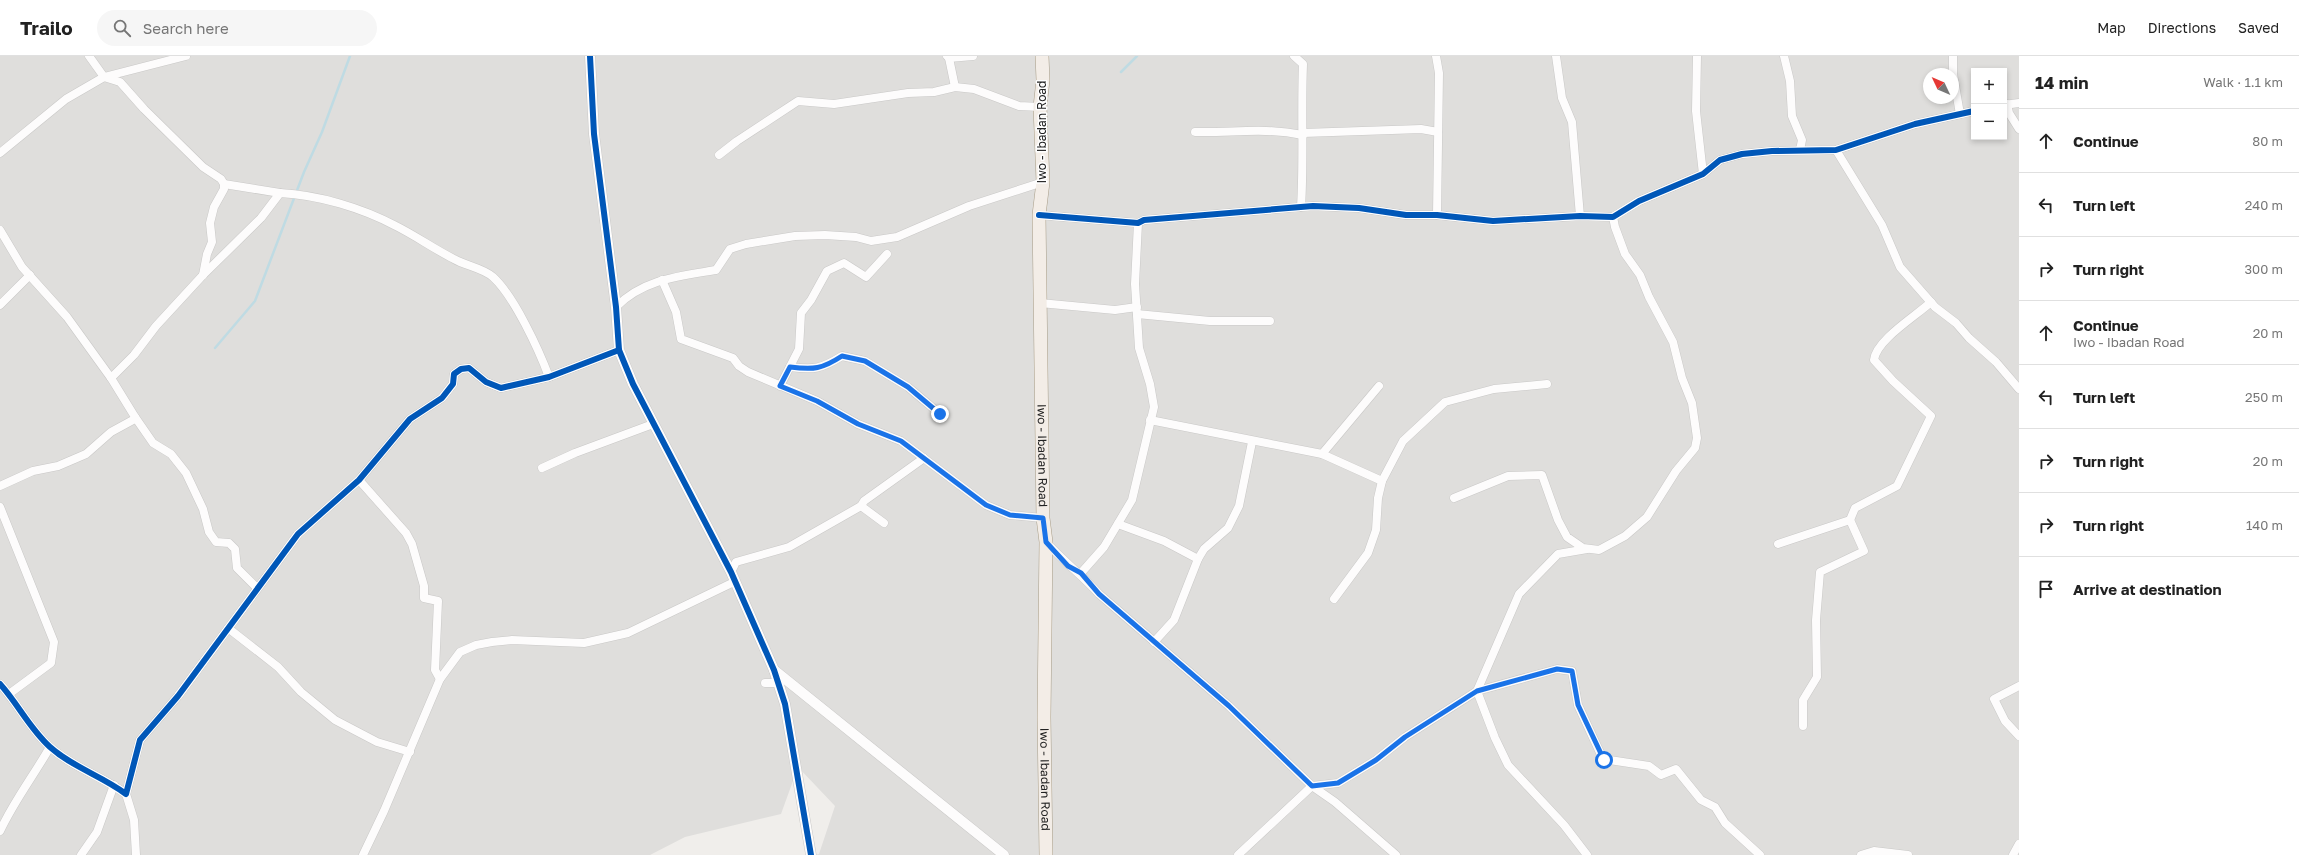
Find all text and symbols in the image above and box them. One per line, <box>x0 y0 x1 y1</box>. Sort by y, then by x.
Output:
search box <box>97 10 377 46</box>
text: Trailo <box>20 16 73 39</box>
icon: search <box>111 17 133 39</box>
text: Search here <box>143 19 229 37</box>
text: Map <box>2097 19 2126 36</box>
text: Directions <box>2148 19 2216 36</box>
text: Saved <box>2238 19 2279 36</box>
north arrow <box>1923 68 1959 104</box>
map controls <box>1971 68 2007 140</box>
button: + <box>1971 68 2007 104</box>
text: 14 min <box>2035 72 2088 93</box>
text: Walk · 1.1 km <box>2203 74 2283 90</box>
street label: Iwo - Ibadan Road <box>1034 81 1049 184</box>
button: − <box>1971 104 2007 140</box>
icon: ahead <box>2035 130 2057 152</box>
text: Continue <box>2073 132 2139 150</box>
text: 80 m <box>2252 133 2283 149</box>
icon: left <box>2035 194 2057 216</box>
text: Turn left <box>2073 196 2135 214</box>
text: 240 m <box>2245 197 2283 213</box>
icon: right <box>2035 258 2057 280</box>
text: Turn right <box>2073 260 2144 278</box>
text: 300 m <box>2245 261 2283 277</box>
text: Continue <box>2073 316 2139 334</box>
icon: ahead <box>2035 322 2057 344</box>
text: 20 m <box>2253 325 2283 341</box>
text: Iwo - Ibadan Road <box>2073 334 2185 350</box>
icon: left <box>2035 386 2057 408</box>
text: Turn left <box>2073 388 2135 406</box>
text: 250 m <box>2245 389 2283 405</box>
street label: Iwo - Ibadan Road <box>1034 404 1051 507</box>
route end <box>931 405 949 423</box>
icon: right <box>2035 450 2057 472</box>
text: Turn right <box>2073 452 2144 470</box>
text: 20 m <box>2253 453 2283 469</box>
icon: right <box>2035 514 2057 536</box>
text: Turn right <box>2073 516 2144 534</box>
text: 140 m <box>2246 517 2283 533</box>
icon: arrive <box>2035 578 2057 600</box>
text: Arrive at destination <box>2073 580 2222 598</box>
street label: Iwo - Ibadan Road <box>1037 728 1054 831</box>
route start <box>1595 751 1613 769</box>

